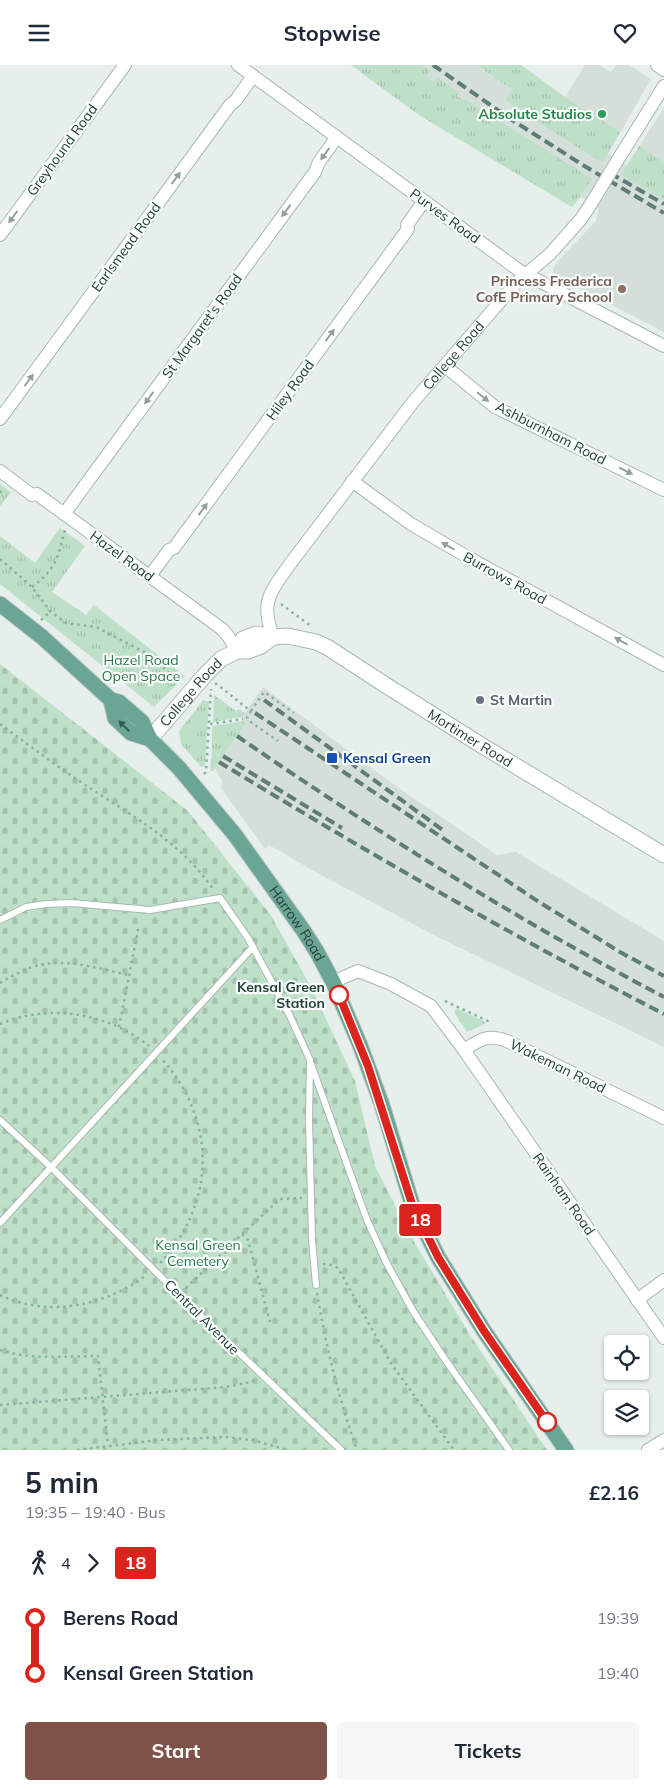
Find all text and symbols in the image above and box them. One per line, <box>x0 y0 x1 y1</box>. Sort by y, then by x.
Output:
icon: menu <box>25 19 53 47</box>
text: Stopwise <box>284 19 381 47</box>
icon: heart <box>611 19 639 47</box>
street label: Greyhound Road <box>23 101 101 199</box>
place label: Absolute Studios <box>479 105 592 123</box>
marker: Absolute Studios <box>596 108 608 120</box>
one-way arrow <box>320 147 330 161</box>
one-way arrow <box>171 171 181 185</box>
street label: Purves Road <box>406 184 484 248</box>
street label: Earlsmead Road <box>87 199 165 295</box>
one-way arrow <box>281 204 292 217</box>
one-way arrow <box>8 210 19 223</box>
street label: St Margaret's Road <box>158 270 246 382</box>
place label: Princess Frederica CofE Primary School <box>476 272 612 306</box>
marker: Princess Frederica CofE Primary School <box>616 283 628 295</box>
street label: College Road <box>419 317 488 394</box>
one-way arrow <box>325 328 335 342</box>
street label: Hiley Road <box>262 356 318 424</box>
one-way arrow <box>24 373 34 387</box>
one-way arrow <box>476 391 489 402</box>
one-way arrow <box>144 392 154 405</box>
street label: Ashburnham Road <box>493 397 609 469</box>
one-way arrow <box>619 467 634 475</box>
one-way arrow <box>198 502 208 516</box>
street label: Hazel Road <box>86 527 158 585</box>
one-way arrow <box>442 542 455 551</box>
street label: Burrows Road <box>460 548 550 608</box>
one-way arrow <box>614 637 629 645</box>
park label: Hazel Road Open Space <box>102 651 180 685</box>
street label: College Road <box>156 654 226 730</box>
place label: St Martin <box>490 691 552 709</box>
marker: St Martin <box>474 694 486 706</box>
street label: Mortimer Road <box>424 705 516 771</box>
one-way arrow <box>118 720 130 732</box>
place label: Kensal Green <box>343 749 431 767</box>
marker: Kensal Green <box>325 751 339 765</box>
street label: Harrow Road <box>265 882 329 964</box>
place label: Kensal Green Station <box>237 978 325 1012</box>
marker: Kensal Green Station <box>329 985 349 1005</box>
street label: Wakeman Road <box>507 1035 609 1097</box>
street label: Rainham Road <box>529 1149 599 1239</box>
line badge: 18 <box>398 1204 442 1236</box>
text: 18 <box>409 1208 431 1231</box>
park label: Kensal Green Cemetery <box>155 1236 241 1270</box>
street label: Central Avenue <box>161 1276 243 1358</box>
map controls <box>604 1335 649 1435</box>
button: locate <box>604 1335 649 1380</box>
button: layers <box>604 1390 649 1435</box>
unlabelled marker <box>537 1412 557 1432</box>
text: 5 min <box>25 1465 99 1500</box>
text: £2.16 <box>589 1481 639 1505</box>
text: 19:35 – 19:40 · Bus <box>25 1502 166 1522</box>
icon: walk <box>25 1549 53 1577</box>
icon: forward <box>79 1549 107 1577</box>
text: 18 <box>125 1551 146 1574</box>
text: 4 <box>61 1553 71 1573</box>
text: Berens Road <box>63 1606 178 1630</box>
text: 19:39 <box>597 1608 639 1628</box>
text: Kensal Green Station <box>63 1661 254 1685</box>
text: 19:40 <box>597 1663 639 1683</box>
button: Start <box>25 1722 327 1780</box>
button: Tickets <box>337 1722 639 1780</box>

